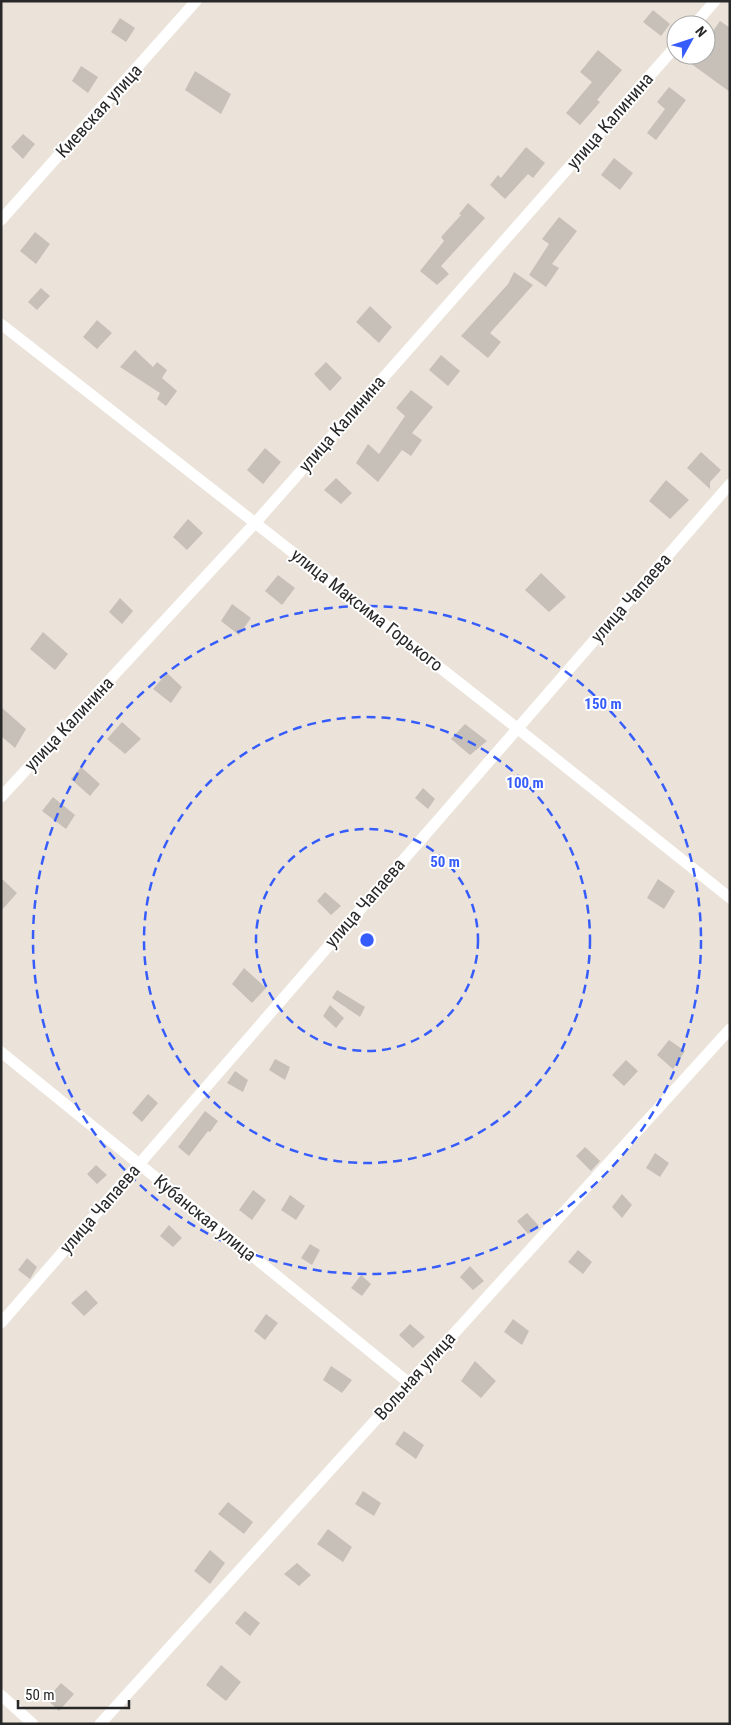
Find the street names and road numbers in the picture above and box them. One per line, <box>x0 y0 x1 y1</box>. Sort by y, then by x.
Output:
street label: Киевская улица <box>51 60 146 162</box>
street label: улица Калинина <box>562 68 657 173</box>
street label: улица Калинина <box>294 371 389 476</box>
street label: улица Максима Горького <box>287 544 447 675</box>
street label: улица Чапаева <box>586 549 675 646</box>
street label: улица Калинина <box>20 672 118 775</box>
street label: улица Чапаева <box>320 854 409 951</box>
street label: улица Чапаева <box>55 1160 144 1257</box>
street label: Кубанская улица <box>150 1170 261 1265</box>
street label: Вольная улица <box>370 1328 459 1424</box>

